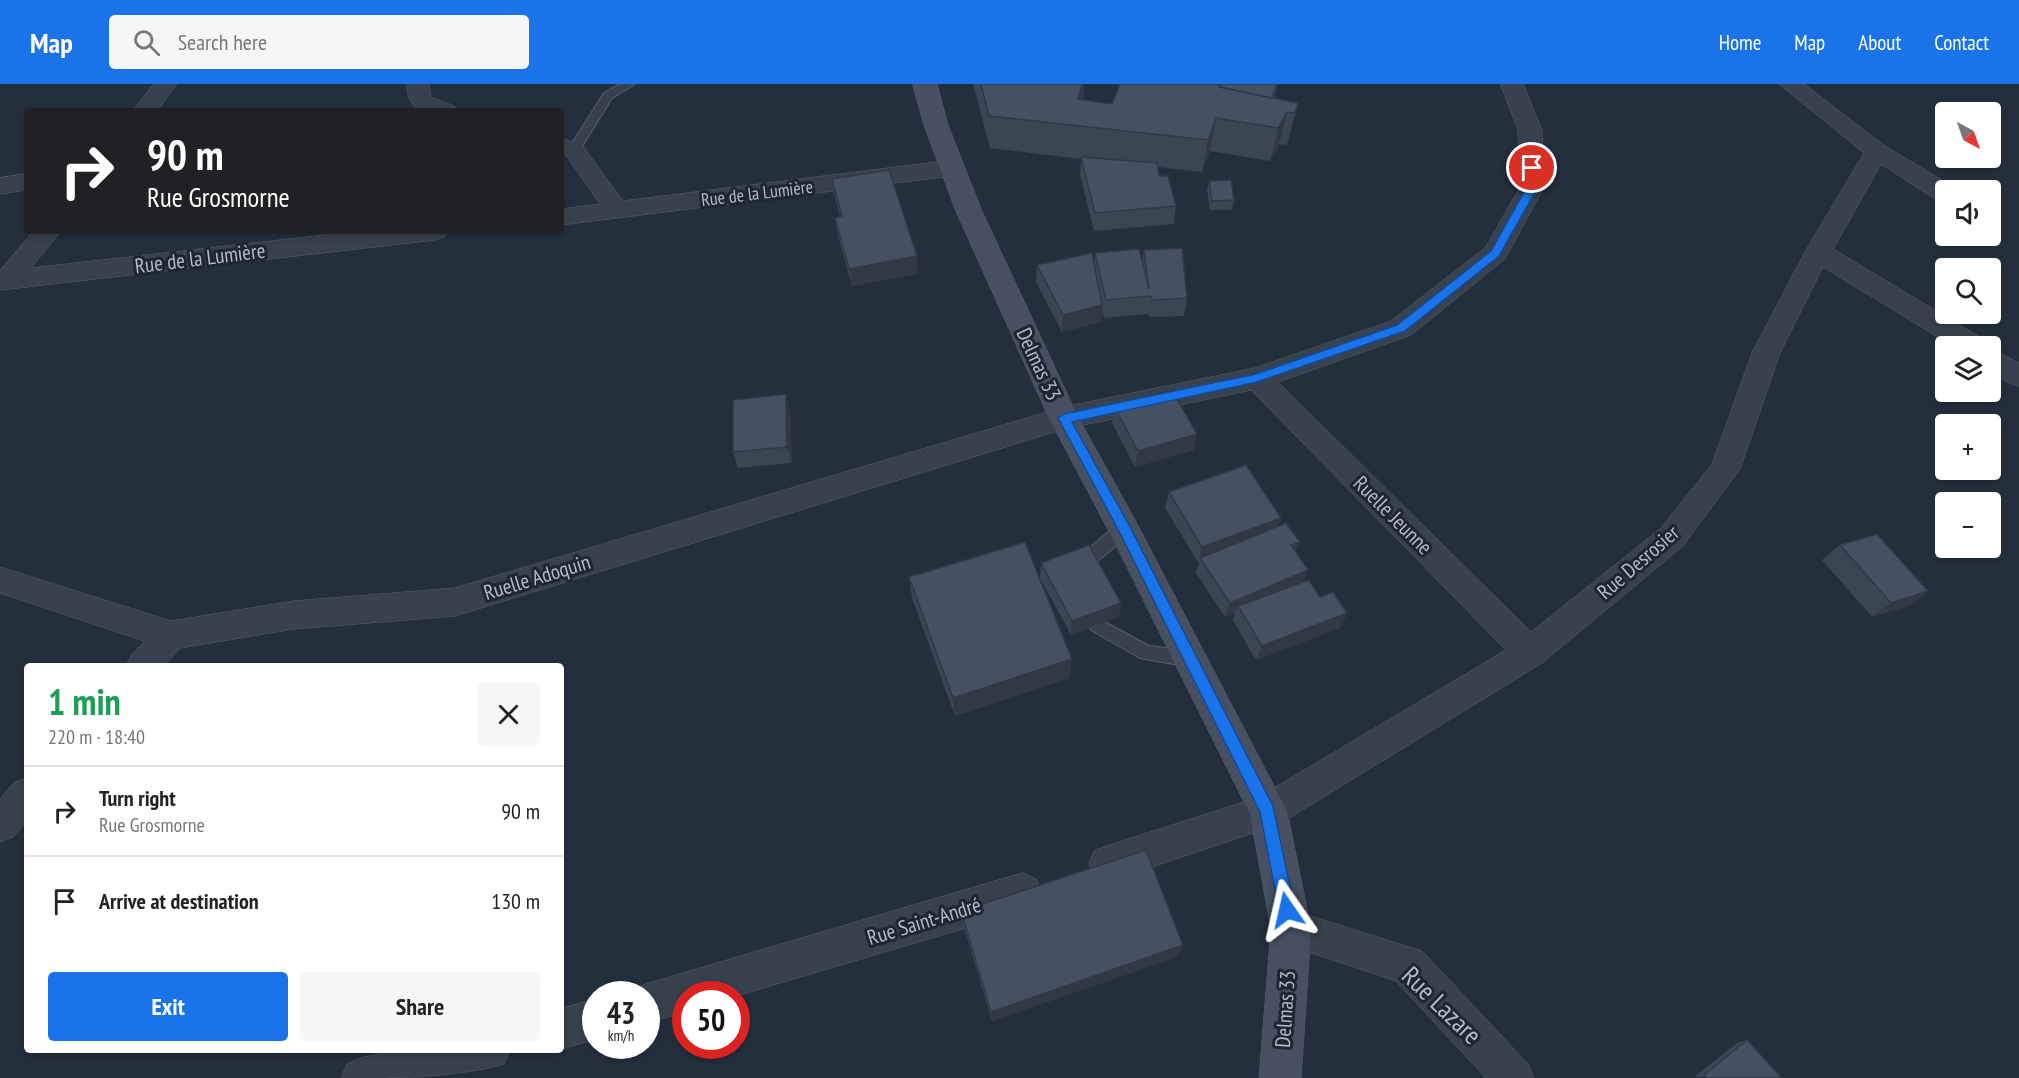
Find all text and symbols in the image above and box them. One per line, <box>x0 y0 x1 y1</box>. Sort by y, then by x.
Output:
search box <box>109 15 529 69</box>
text: Map <box>30 24 73 61</box>
icon: search <box>130 26 163 59</box>
text: Search here <box>178 28 267 56</box>
text: Home <box>1719 29 1761 56</box>
text: Map <box>1794 29 1825 56</box>
text: About <box>1858 29 1901 56</box>
text: Contact <box>1934 29 1989 56</box>
north arrow <box>1935 102 2001 168</box>
map controls <box>1935 102 2001 558</box>
text: 90 m <box>147 127 224 182</box>
icon: right <box>48 132 126 210</box>
pin <box>1506 142 1557 193</box>
icon: arrive <box>1515 151 1548 184</box>
street label: Rue de la Lumière <box>700 175 814 211</box>
text: Rue Grosmorne <box>147 180 290 214</box>
button: sound <box>1935 180 2001 246</box>
street label: Rue de la Lumière <box>133 237 267 279</box>
button: search <box>1935 258 2001 324</box>
street label: Delmas 33 <box>1010 323 1068 405</box>
button: layers <box>1935 336 2001 402</box>
button: + <box>1935 414 2001 480</box>
street label: Ruelle Jeunne <box>1348 470 1438 560</box>
button: − <box>1935 492 2001 558</box>
street label: Rue Desrosier <box>1591 519 1685 605</box>
street label: Ruelle Adoquin <box>480 548 594 606</box>
text: 1 min <box>48 678 121 725</box>
button: close <box>477 683 540 746</box>
text: 220 m · 18:40 <box>48 724 145 750</box>
text: Turn right <box>99 784 176 812</box>
icon: right <box>48 795 81 828</box>
text: 90 m <box>501 797 540 825</box>
text: Rue Grosmorne <box>99 812 205 838</box>
position arrow <box>1255 878 1319 942</box>
icon: arrive <box>48 885 81 918</box>
text: Arrive at destination <box>99 887 259 915</box>
text: 130 m <box>491 887 540 915</box>
street label: Rue Saint-André <box>864 891 984 951</box>
street label: Rue Lazare <box>1395 959 1489 1051</box>
street label: Delmas 33 <box>1269 970 1301 1048</box>
button: Exit <box>48 972 288 1041</box>
button: Share <box>300 972 540 1041</box>
speed limit sign: 50 <box>672 981 750 1059</box>
text: 43 <box>607 993 635 1032</box>
text: km/h <box>608 1026 634 1045</box>

